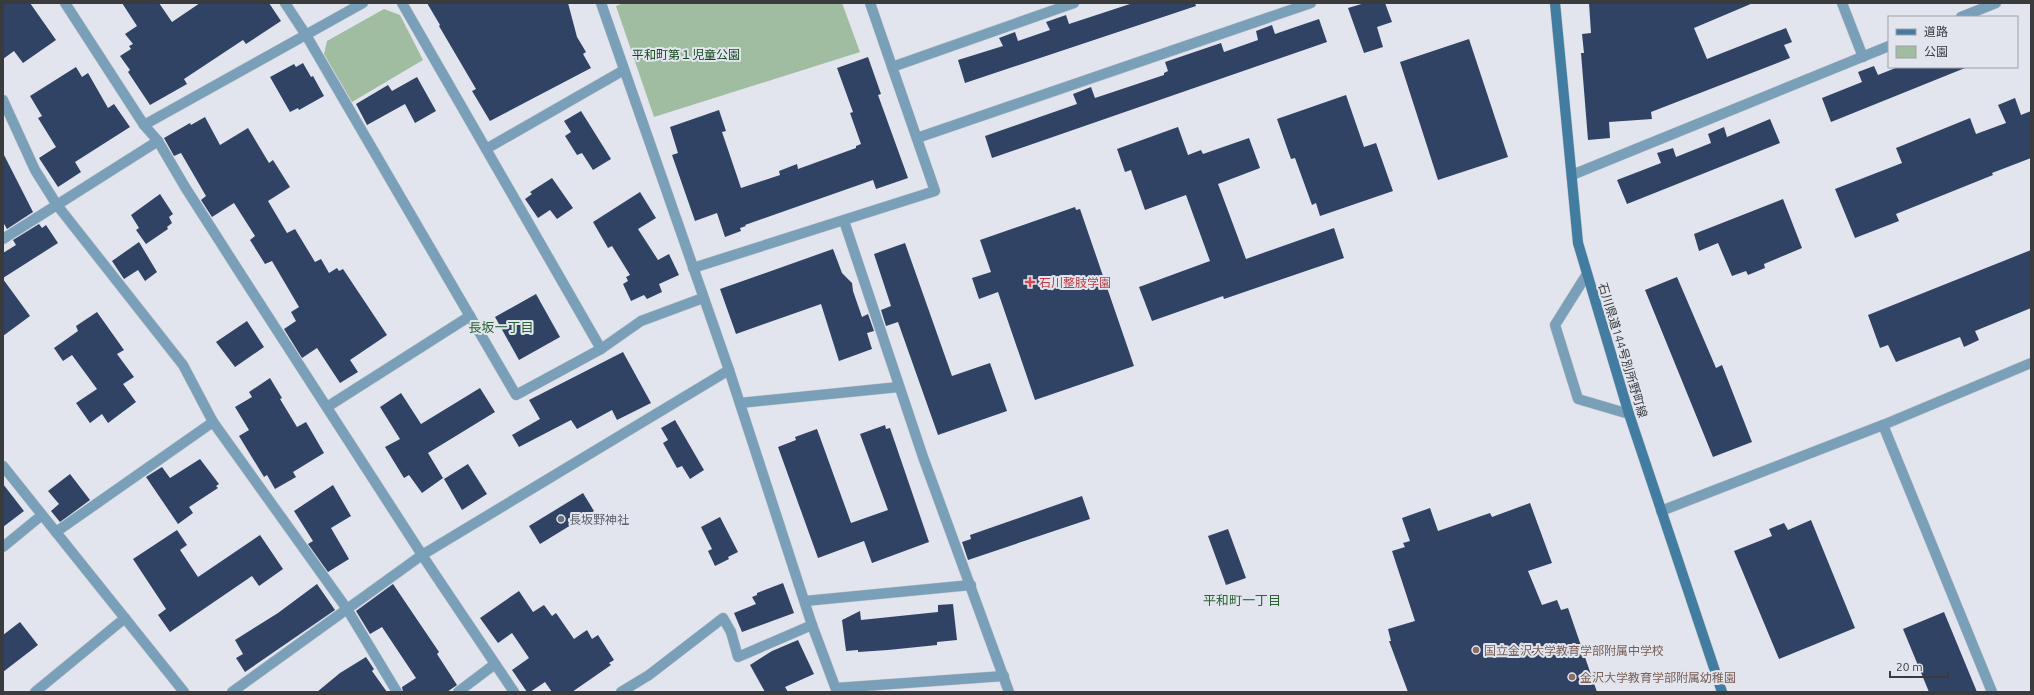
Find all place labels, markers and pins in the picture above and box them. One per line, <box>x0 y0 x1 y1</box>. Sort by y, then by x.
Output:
marker: 石川整肢学園 <box>1024 276 1036 288</box>
place label: 石川整肢学園 <box>1039 276 1111 289</box>
place label: 長坂野神社 <box>569 513 629 526</box>
marker: 長坂野神社 <box>556 514 566 524</box>
place label: 国立金沢大学教育学部附属中学校 <box>1484 644 1664 657</box>
marker: 国立金沢大学教育学部附属中学校 <box>1471 645 1481 655</box>
place label: 金沢大学教育学部附属幼稚園 <box>1580 671 1736 684</box>
marker: 金沢大学教育学部附属幼稚園 <box>1567 672 1577 682</box>

